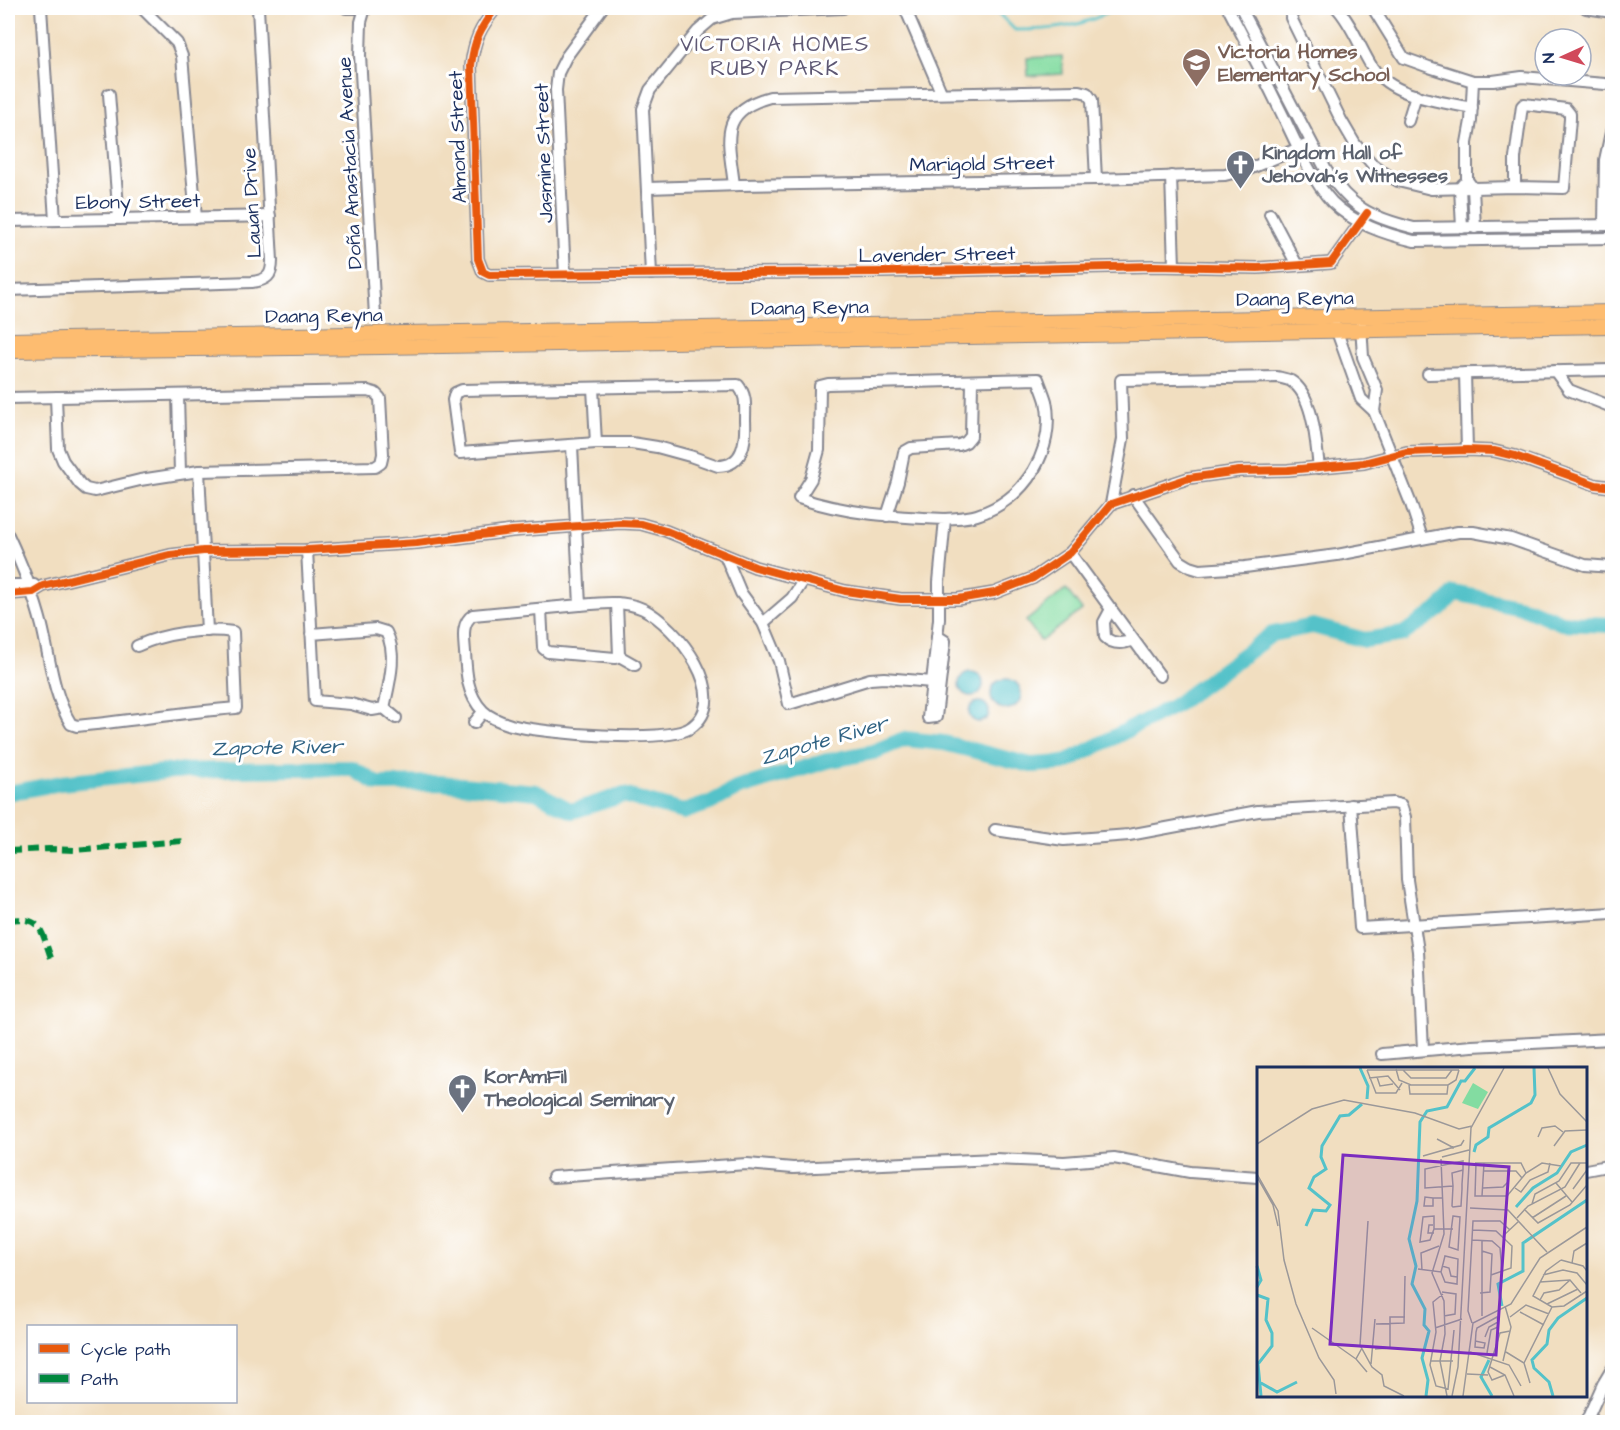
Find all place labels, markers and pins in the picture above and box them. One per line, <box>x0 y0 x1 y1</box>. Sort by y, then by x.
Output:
place label: Victoria Homes Elementary School <box>1217 38 1390 90</box>
school or university icon: Victoria Homes Elementary School <box>1181 46 1213 88</box>
place label: Kingdom Hall of Jehovah's Witnesses <box>1261 139 1448 190</box>
church icon: Kingdom Hall of Jehovah's Witnesses <box>1225 148 1257 190</box>
place label: KorAmFil Theological Seminary <box>483 1063 675 1115</box>
church icon: KorAmFil Theological Seminary <box>447 1072 479 1114</box>

